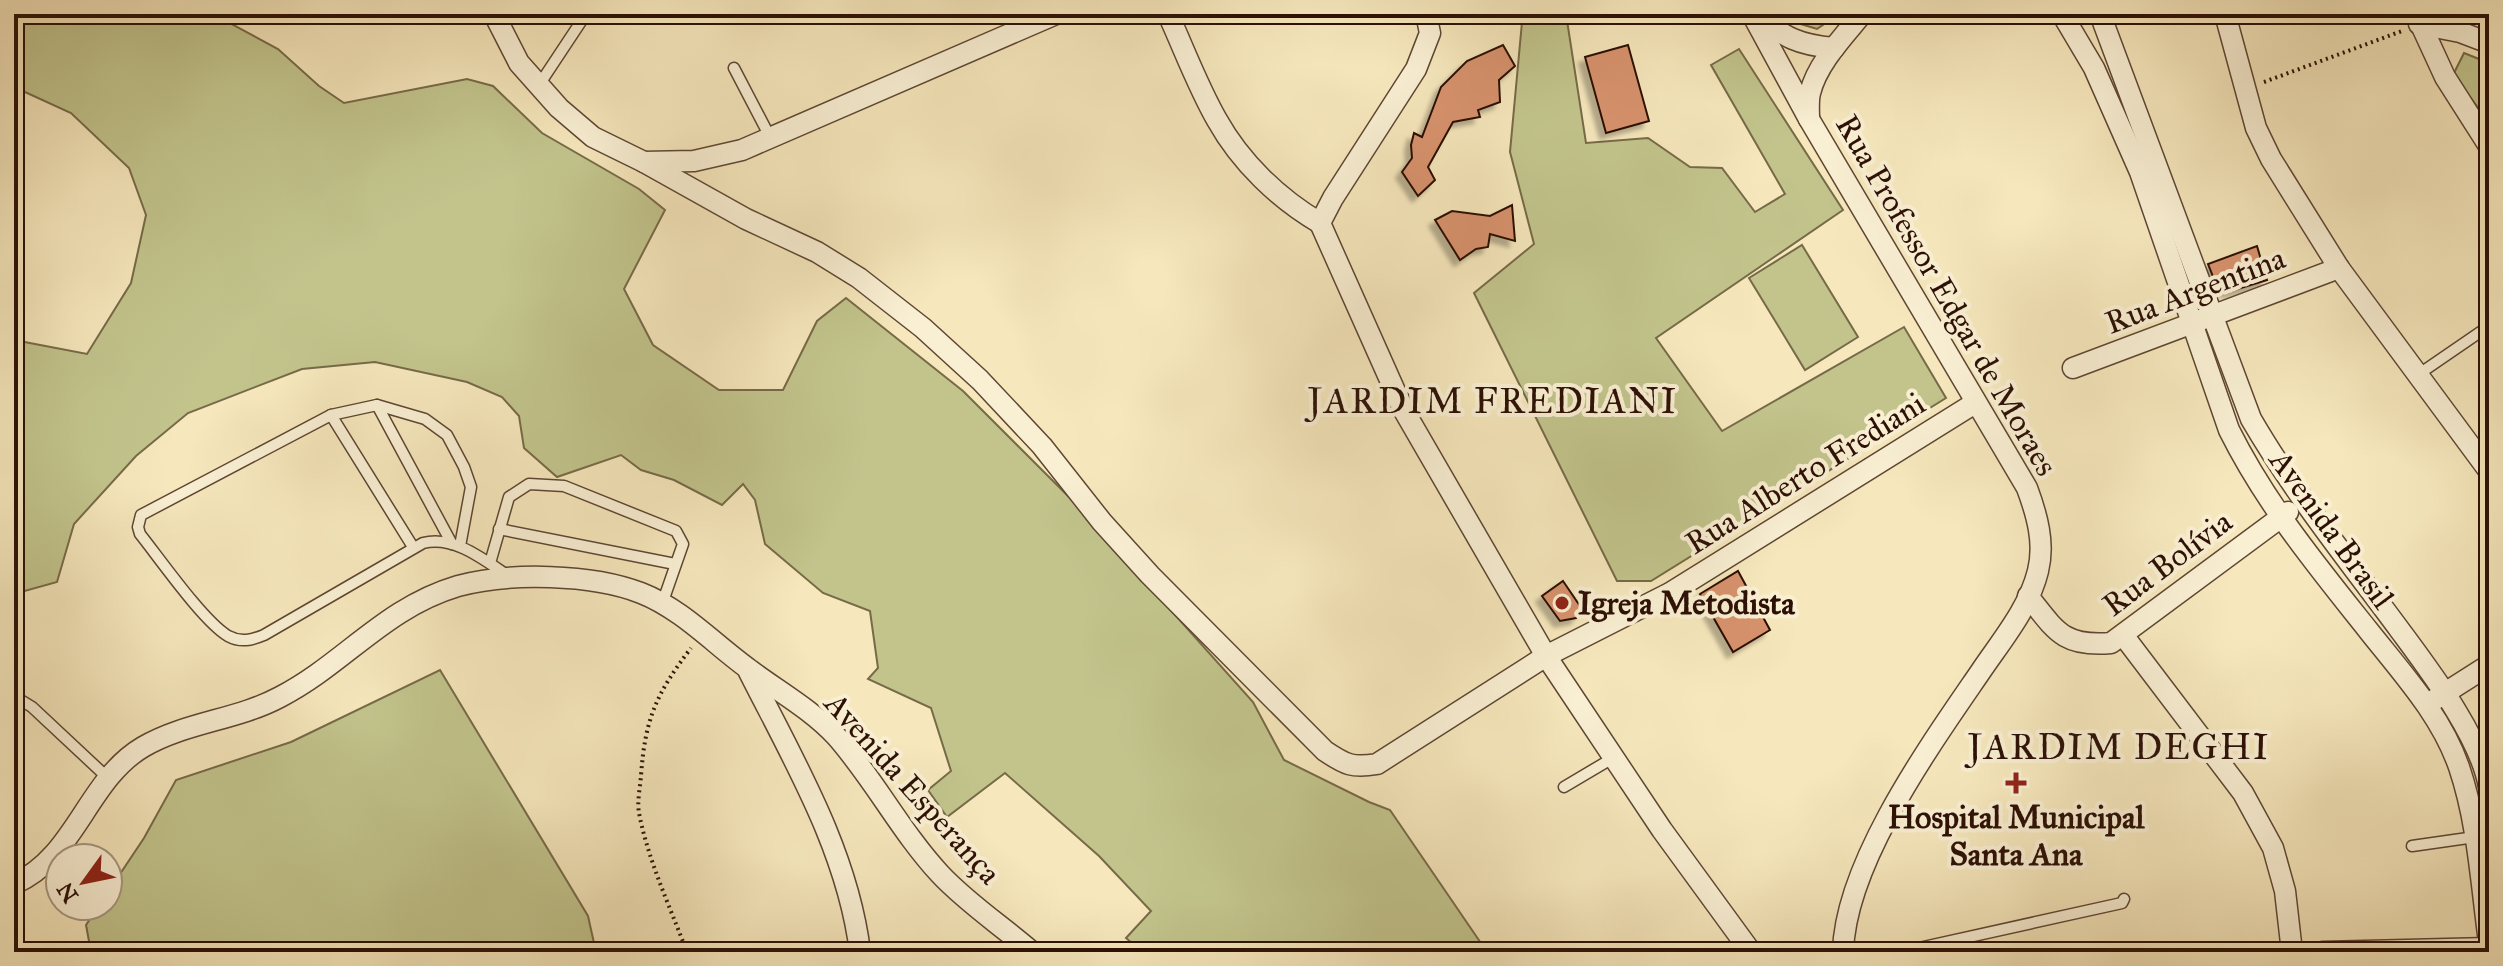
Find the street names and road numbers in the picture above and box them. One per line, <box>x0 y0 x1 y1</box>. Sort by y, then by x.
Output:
street label: Rua Professor Edgar de Moraes <box>1827 108 2066 483</box>
street label: Rua Argentina <box>2100 238 2291 343</box>
street label: Rua Alberto Frediani <box>1678 384 1932 563</box>
street label: Avenida Brasil <box>2260 441 2402 617</box>
street label: Rua Bolívia <box>2095 502 2240 625</box>
street label: Avenida Esperança <box>815 683 1009 893</box>

